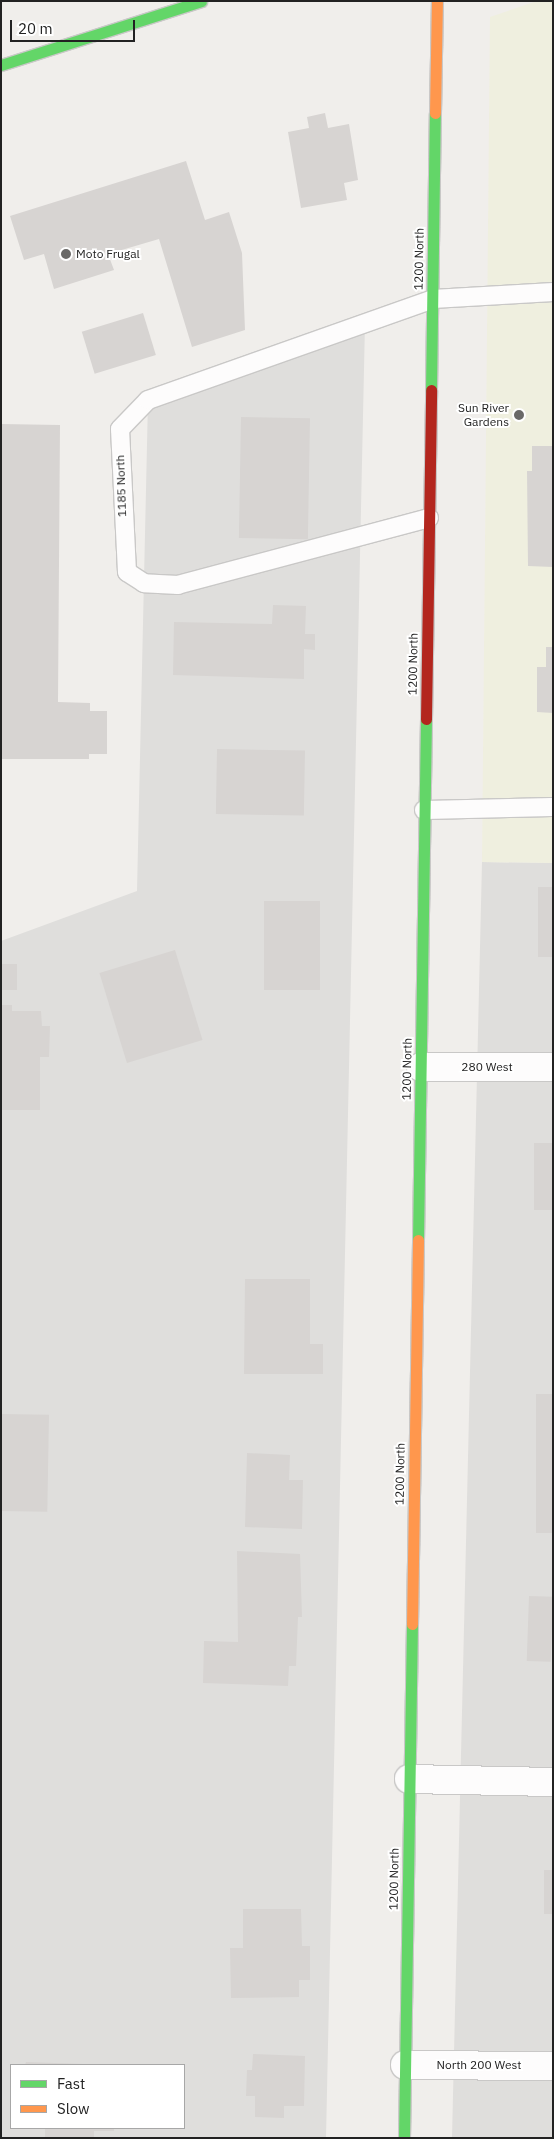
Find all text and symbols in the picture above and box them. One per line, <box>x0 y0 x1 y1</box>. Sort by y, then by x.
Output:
scale bar <box>12 10 138 42</box>
text: 20 m <box>18 19 53 38</box>
street label: 1200 North <box>411 228 427 290</box>
place label: Moto Frugal <box>76 247 140 261</box>
marker: Moto Frugal <box>60 248 72 260</box>
place label: Sun River Gardens <box>458 401 509 429</box>
marker: Sun River Gardens <box>513 409 525 421</box>
street label: 1185 North <box>113 455 129 517</box>
street label: 1200 North <box>405 633 421 695</box>
street label: 1200 North <box>399 1038 415 1100</box>
street label: 280 West <box>461 1060 513 1074</box>
street label: 1200 North <box>392 1443 408 1505</box>
street label: 1200 North <box>386 1848 402 1910</box>
street label: North 200 West <box>436 2058 522 2072</box>
legend <box>10 2064 185 2129</box>
text: Fast <box>57 2074 85 2093</box>
text: Slow <box>57 2099 90 2118</box>

